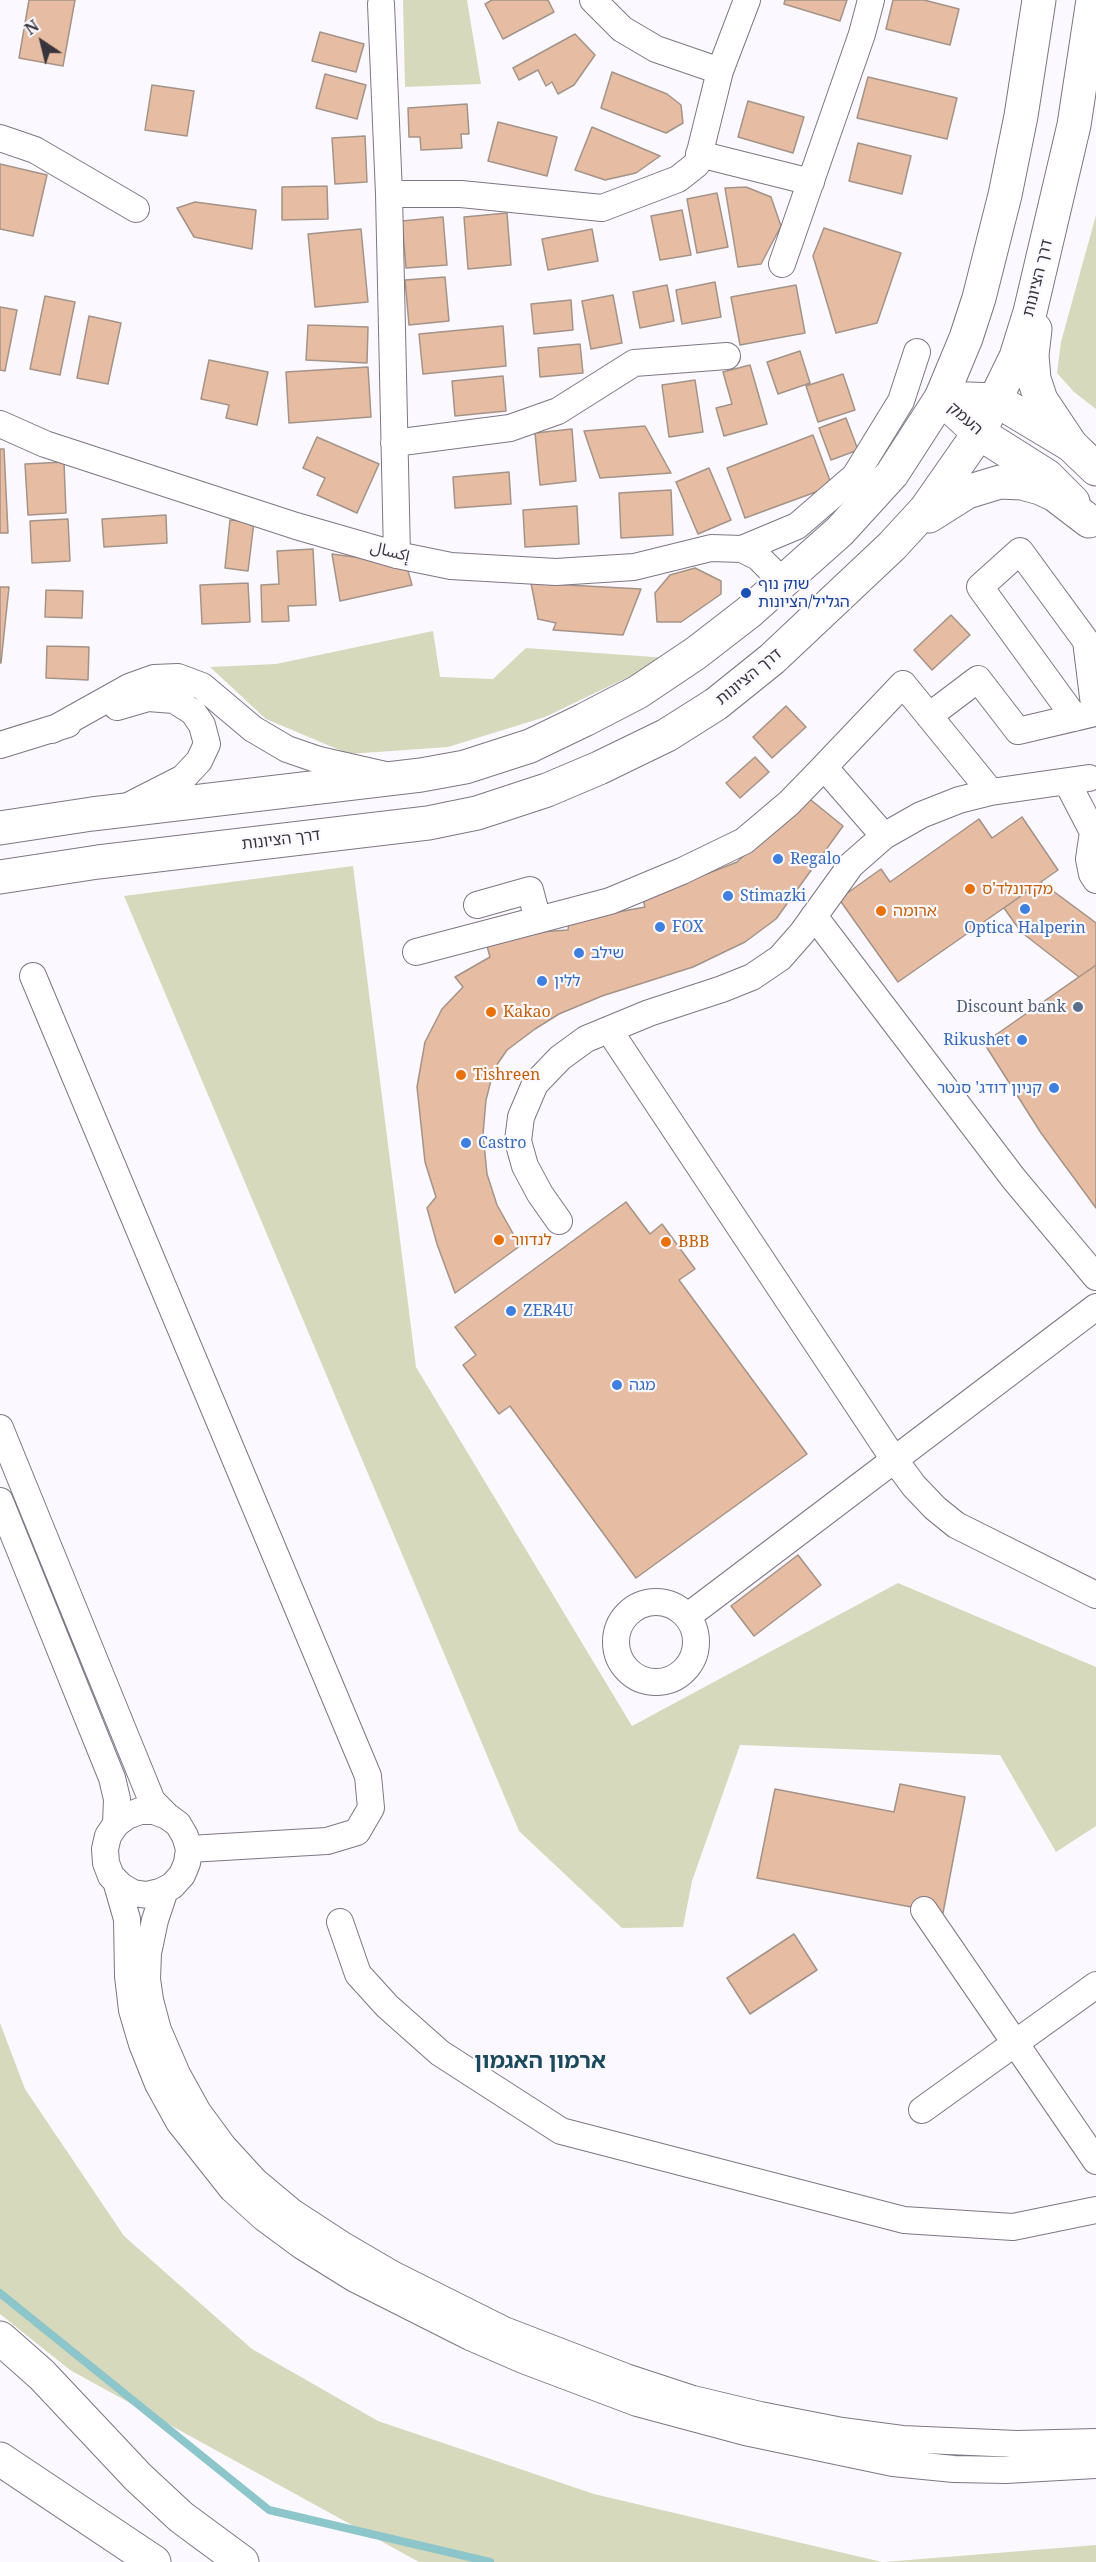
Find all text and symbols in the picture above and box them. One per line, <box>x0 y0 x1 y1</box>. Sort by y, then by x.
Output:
north arrow <box>12 12 72 72</box>
text: N <box>20 15 43 40</box>
street label: דרך הציונות <box>1019 237 1057 319</box>
street label: העמק <box>944 399 986 439</box>
street label: إكسال <box>368 538 412 566</box>
place label: שוק נוף הגליל/הציונות <box>758 574 850 612</box>
marker: שוק נוף הגליל/הציונות <box>739 586 753 600</box>
street label: דרך הציונות <box>712 645 786 709</box>
street label: דרך הציונות <box>241 826 321 854</box>
place label: Regalo <box>790 849 841 869</box>
marker: Regalo <box>771 852 785 866</box>
place label: מקדונלד'ס <box>982 879 1053 899</box>
marker: מקדונלד'ס <box>963 882 977 896</box>
place label: Stimazki <box>740 886 806 906</box>
marker: Stimazki <box>721 889 735 903</box>
place label: ארומה <box>893 901 937 921</box>
marker: Optica Halperin <box>1018 902 1032 916</box>
marker: ארומה <box>874 904 888 918</box>
place label: FOX <box>672 917 704 937</box>
place label: Optica Halperin <box>964 918 1086 938</box>
marker: FOX <box>653 920 667 934</box>
place label: שילב <box>591 943 624 963</box>
marker: שילב <box>572 946 586 960</box>
place label: ללין <box>554 971 581 991</box>
marker: ללין <box>535 974 549 988</box>
place label: Discount bank <box>956 997 1066 1017</box>
marker: Discount bank <box>1071 1000 1085 1014</box>
place label: Kakao <box>503 1002 551 1022</box>
marker: Kakao <box>484 1005 498 1019</box>
place label: Rikushet <box>943 1030 1010 1050</box>
marker: Rikushet <box>1015 1033 1029 1047</box>
place label: Tishreen <box>473 1065 540 1085</box>
marker: Tishreen <box>454 1068 468 1082</box>
place label: קניון דודג' סנטר <box>937 1078 1042 1098</box>
marker: קניון דודג' סנטר <box>1047 1081 1061 1095</box>
place label: Castro <box>478 1133 526 1153</box>
marker: Castro <box>459 1136 473 1150</box>
place label: לנדוור <box>511 1230 552 1250</box>
place label: BBB <box>678 1232 709 1252</box>
marker: לנדוור <box>492 1233 506 1247</box>
marker: BBB <box>659 1235 673 1249</box>
place label: ZER4U <box>523 1301 573 1321</box>
marker: ZER4U <box>504 1304 518 1318</box>
place label: מגה <box>629 1375 656 1395</box>
marker: מגה <box>610 1378 624 1392</box>
district label: ארמון האגמון <box>474 2049 606 2075</box>

